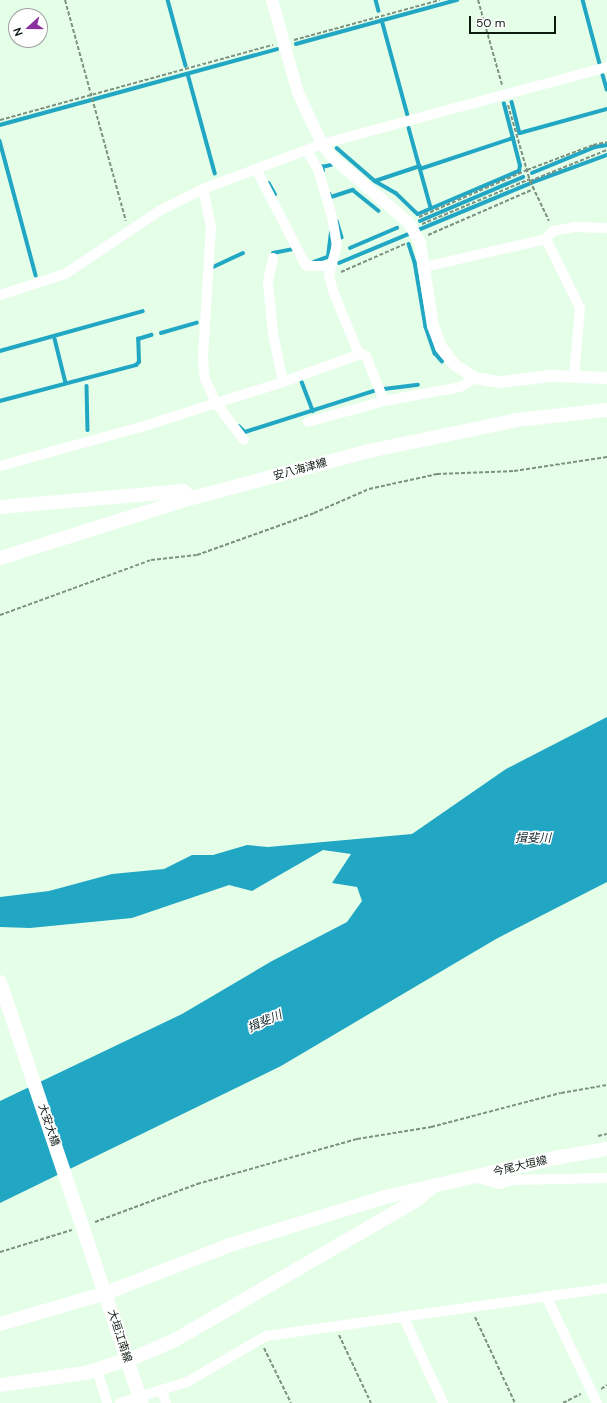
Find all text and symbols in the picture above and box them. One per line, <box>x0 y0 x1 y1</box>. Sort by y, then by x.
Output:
north arrow <box>8 8 48 48</box>
scale bar <box>471 8 558 34</box>
text: 50 m <box>476 15 505 31</box>
text: N <box>10 26 26 38</box>
street label: 安八海津線 <box>272 456 328 482</box>
water label: 揖斐川 <box>515 832 551 846</box>
water label: 揖斐川 <box>246 1008 284 1036</box>
street label: 大安大橋 <box>36 1102 62 1148</box>
street label: 今尾大垣線 <box>492 1153 548 1179</box>
street label: 大垣江南線 <box>105 1308 135 1364</box>

